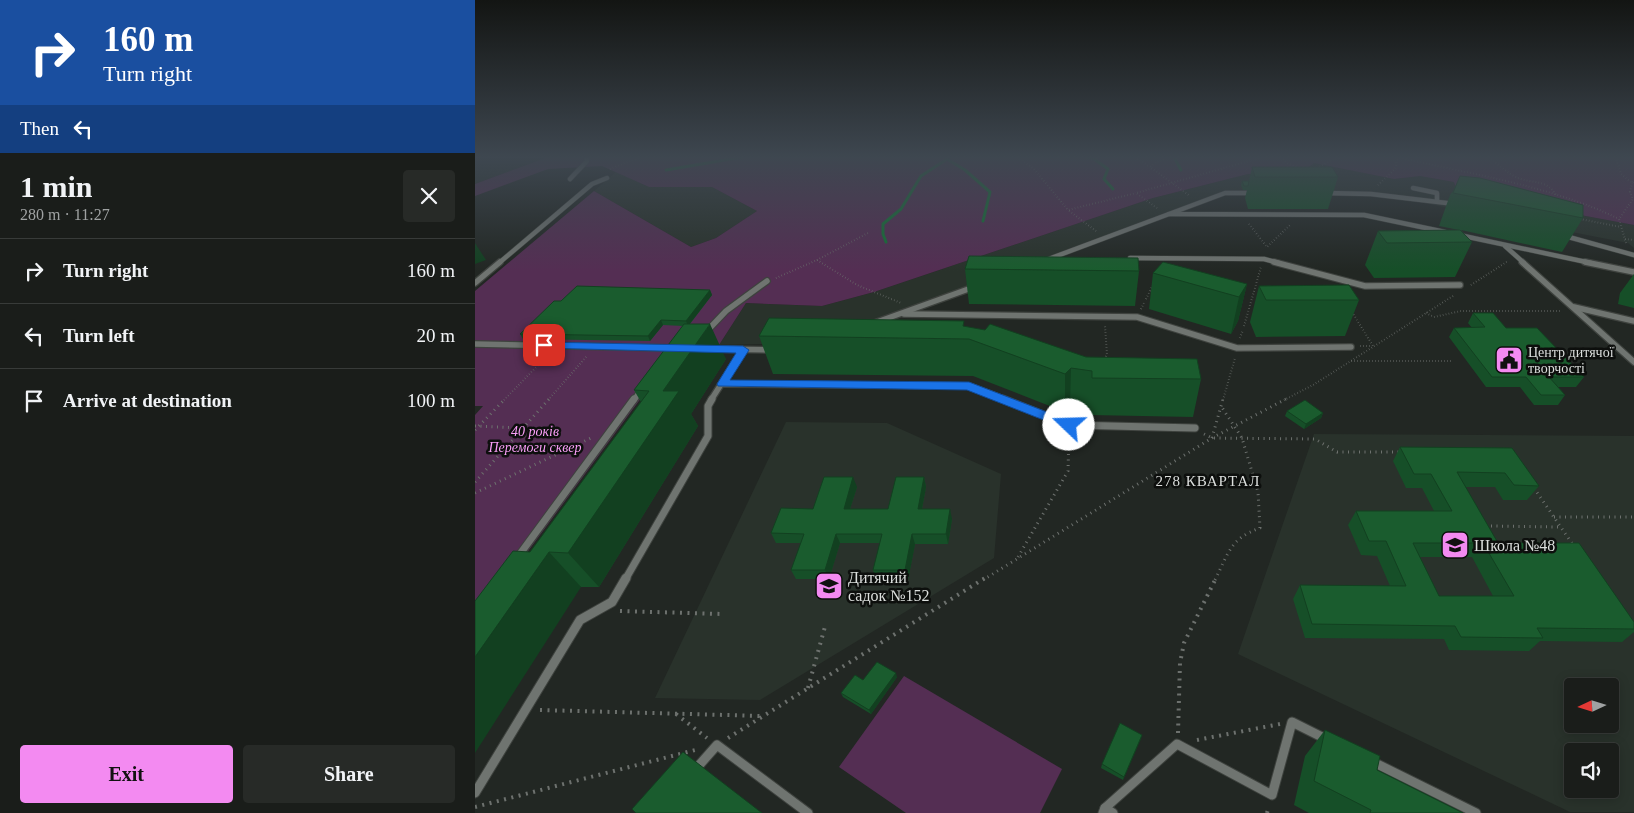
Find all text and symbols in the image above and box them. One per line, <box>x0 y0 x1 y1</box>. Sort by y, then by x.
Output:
icon: right <box>20 20 85 85</box>
text: 160 m <box>103 20 193 59</box>
text: Turn right <box>103 61 192 86</box>
icon: left <box>69 115 97 143</box>
text: Then <box>20 118 59 139</box>
text: 1 min <box>20 170 93 203</box>
button: close <box>403 170 455 222</box>
text: 280 m · 11:27 <box>20 206 110 223</box>
icon: right <box>20 257 48 285</box>
text: Turn right <box>63 260 148 281</box>
text: 160 m <box>407 260 455 281</box>
icon: left <box>20 322 48 350</box>
pin <box>523 324 565 366</box>
text: Turn left <box>63 325 135 346</box>
text: 20 m <box>416 325 455 346</box>
icon: arrive <box>530 331 558 359</box>
public building icon: Центр дитячої творчості <box>1494 345 1524 375</box>
place label: Центр дитячої творчості <box>1528 345 1614 376</box>
icon: arrive <box>20 387 48 415</box>
text: Arrive at destination <box>63 390 232 411</box>
text: 100 m <box>407 390 455 411</box>
position arrow <box>1042 398 1094 450</box>
park label: 40 років Перемоги сквер <box>487 424 582 455</box>
district label: 278 КВАРТАЛ <box>1155 473 1261 489</box>
school or university icon: Школа №48 <box>1440 530 1470 560</box>
place label: Школа №48 <box>1474 537 1555 554</box>
place label: Дитячий садок №152 <box>848 569 930 605</box>
school or university icon: Дитячий садок №152 <box>814 571 844 601</box>
north arrow <box>1564 678 1619 732</box>
map controls <box>1564 678 1619 798</box>
button: sound <box>1564 743 1619 798</box>
button: Exit <box>20 745 233 803</box>
button: Share <box>243 745 455 803</box>

